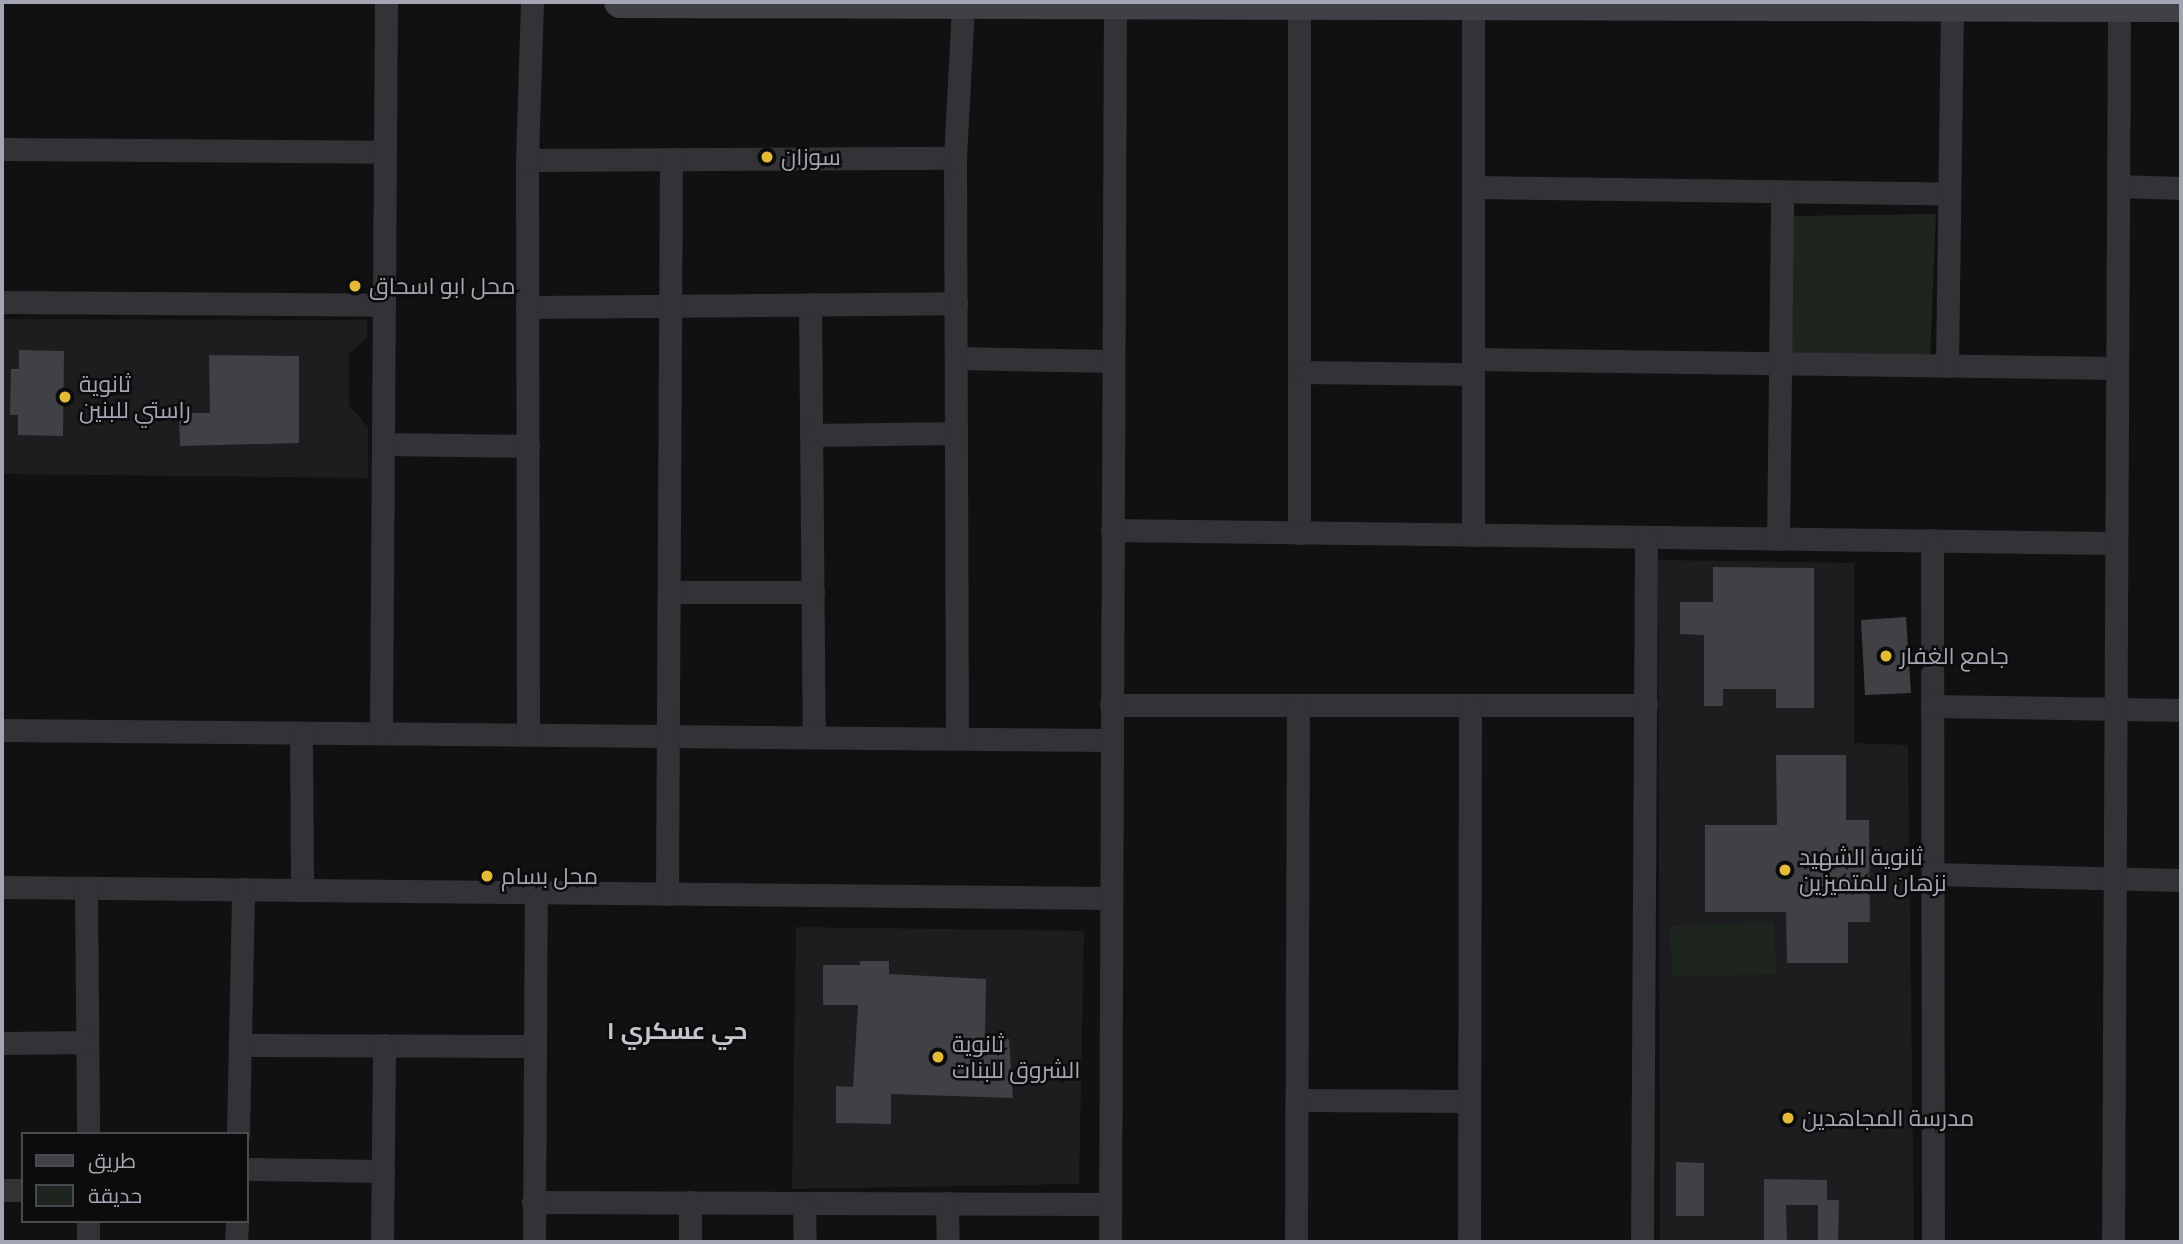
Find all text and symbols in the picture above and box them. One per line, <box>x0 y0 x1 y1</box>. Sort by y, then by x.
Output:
place label: سوزان <box>781 143 841 171</box>
marker: سوزان <box>759 149 775 165</box>
place label: محل ابو اسحاق <box>369 272 516 300</box>
marker: محل ابو اسحاق <box>347 278 363 294</box>
place label: ثانوية راستي للبنين <box>79 370 191 424</box>
marker: ثانوية راستي للبنين <box>57 389 73 405</box>
place label: جامع الغفار <box>1900 642 2009 670</box>
marker: جامع الغفار <box>1878 648 1894 664</box>
place label: ثانوية الشهيد نزهان للمتميزين <box>1799 843 1947 897</box>
place label: محل بسام <box>501 862 598 890</box>
marker: ثانوية الشهيد نزهان للمتميزين <box>1777 862 1793 878</box>
marker: محل بسام <box>479 868 495 884</box>
district label: حي عسكري ١ <box>607 1017 747 1045</box>
place label: ثانوية الشروق للبنات <box>952 1030 1080 1084</box>
marker: ثانوية الشروق للبنات <box>930 1049 946 1065</box>
place label: مدرسة المجاهدين <box>1802 1104 1974 1132</box>
marker: مدرسة المجاهدين <box>1780 1110 1796 1126</box>
legend <box>21 1132 248 1223</box>
text: طريق <box>88 1148 136 1172</box>
text: حديقة <box>88 1183 142 1207</box>

